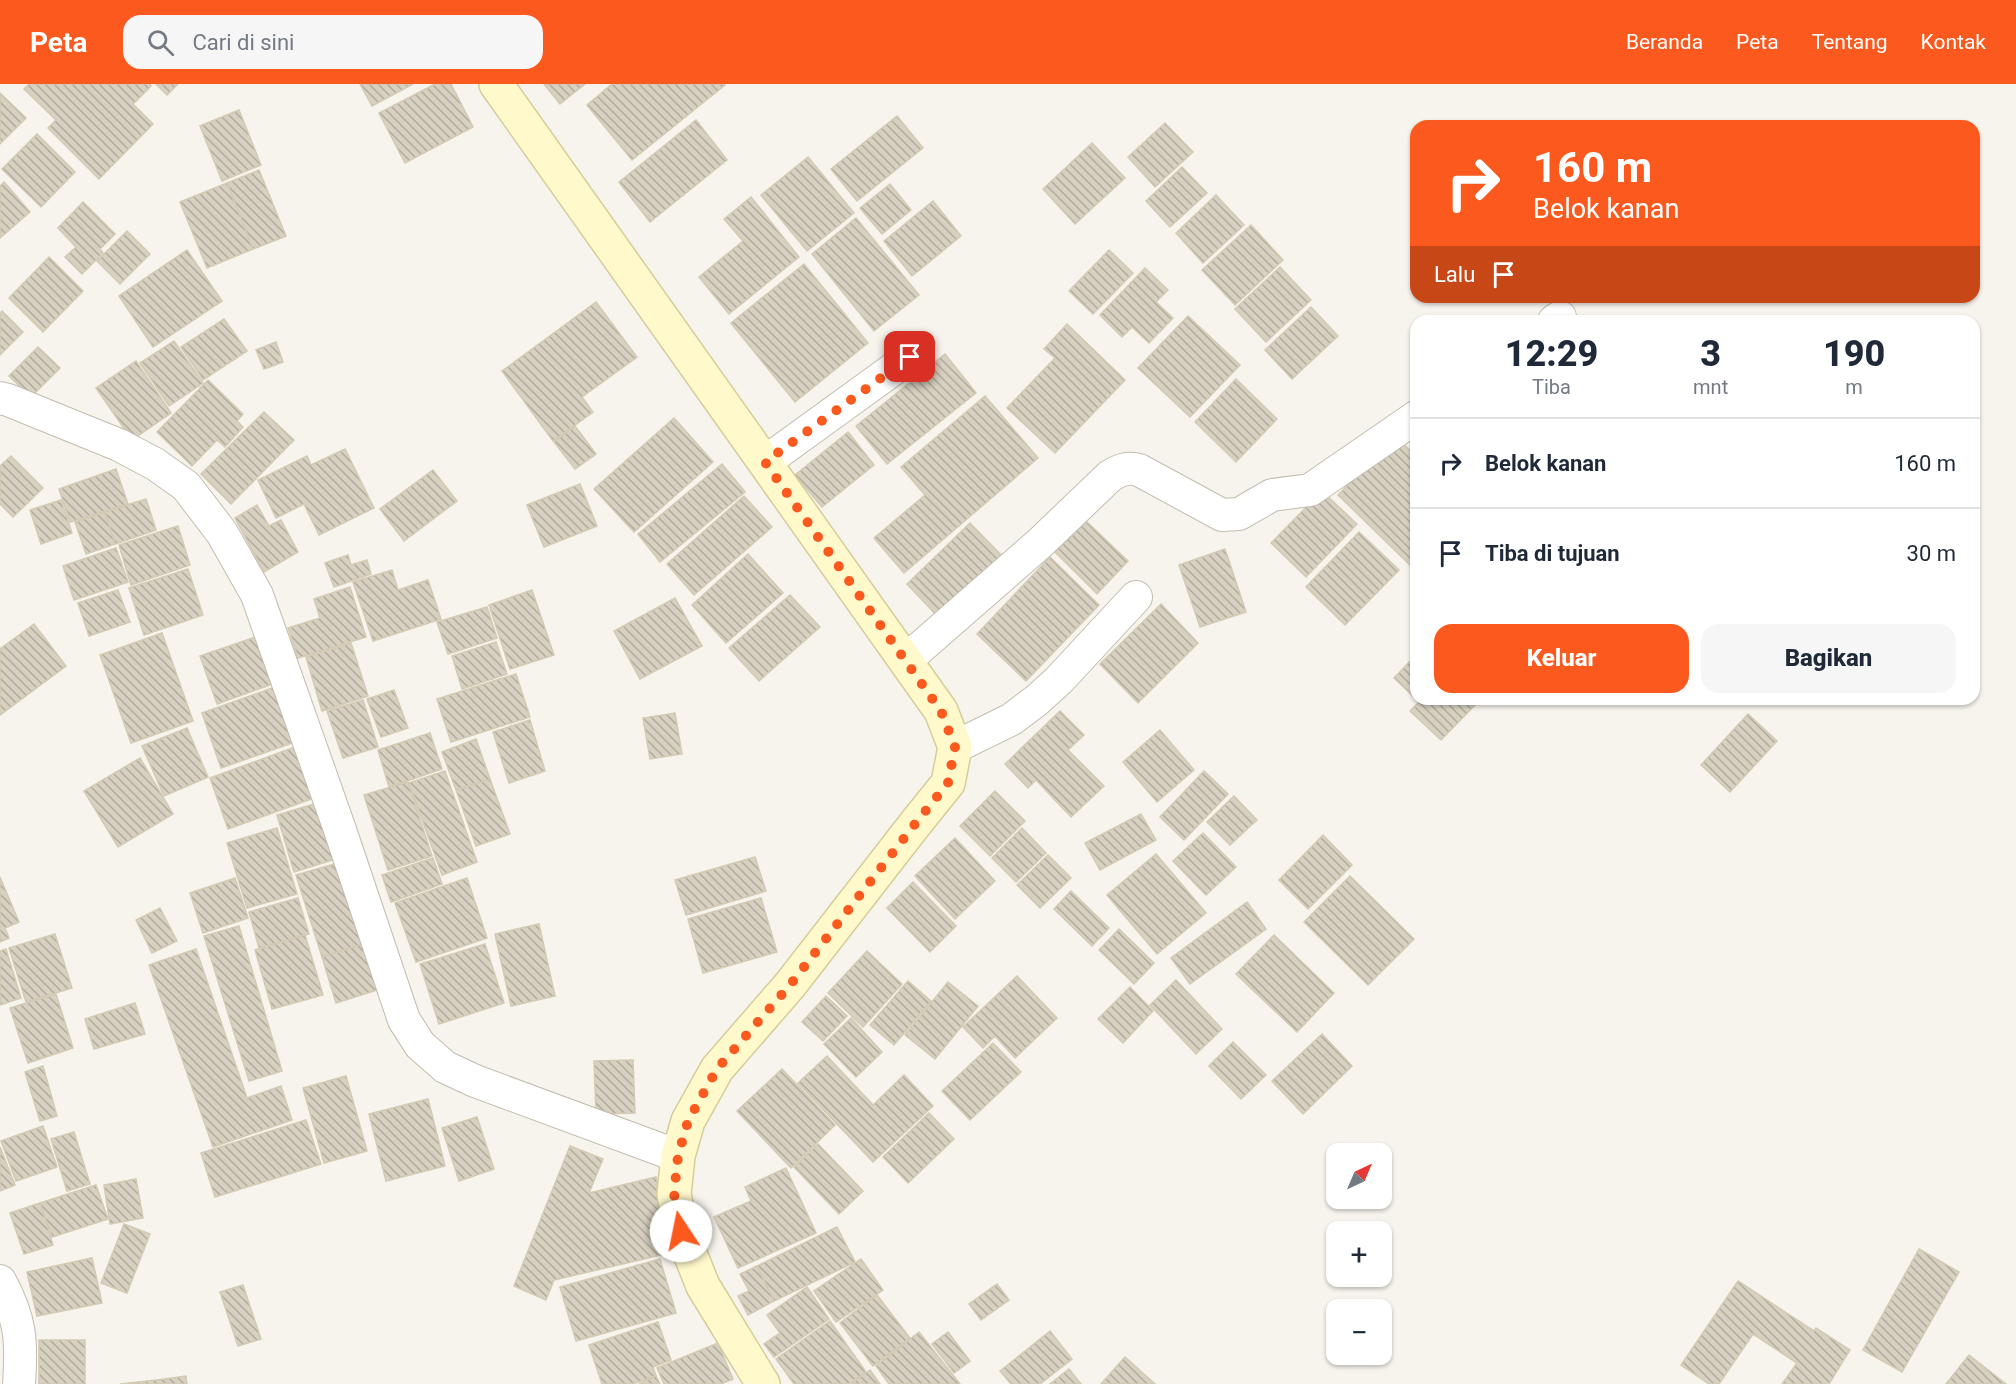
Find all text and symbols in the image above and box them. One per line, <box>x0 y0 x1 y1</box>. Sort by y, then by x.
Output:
search box <box>123 15 543 69</box>
text: Peta <box>30 26 87 59</box>
icon: search <box>144 26 177 59</box>
text: Cari di sini <box>192 30 294 55</box>
text: Beranda <box>1626 30 1703 54</box>
text: Peta <box>1736 30 1779 54</box>
text: Tentang <box>1812 30 1888 54</box>
text: Kontak <box>1921 30 1986 54</box>
text: 160 m <box>1533 143 1652 192</box>
icon: right <box>1434 144 1512 222</box>
text: Belok kanan <box>1533 193 1679 225</box>
icon: arrive <box>1487 258 1520 291</box>
text: Lalu <box>1434 262 1475 287</box>
pin <box>884 331 935 382</box>
text: 12:29 <box>1505 333 1598 375</box>
text: 3 <box>1700 333 1721 375</box>
text: 190 <box>1823 333 1885 375</box>
icon: arrive <box>893 340 926 373</box>
text: Tiba <box>1532 375 1571 399</box>
text: mnt <box>1693 375 1728 399</box>
text: m <box>1845 375 1863 399</box>
icon: right <box>1434 447 1467 480</box>
text: Belok kanan <box>1485 451 1606 476</box>
text: 160 m <box>1894 451 1956 476</box>
icon: arrive <box>1434 537 1467 570</box>
text: Tiba di tujuan <box>1485 541 1620 566</box>
text: 30 m <box>1907 541 1956 566</box>
button: Keluar <box>1434 624 1689 693</box>
button: Bagikan <box>1701 624 1956 693</box>
north arrow <box>1326 1143 1392 1209</box>
map controls <box>1326 1143 1392 1365</box>
position arrow <box>649 1199 713 1263</box>
button: + <box>1326 1221 1392 1287</box>
button: − <box>1326 1299 1392 1365</box>

